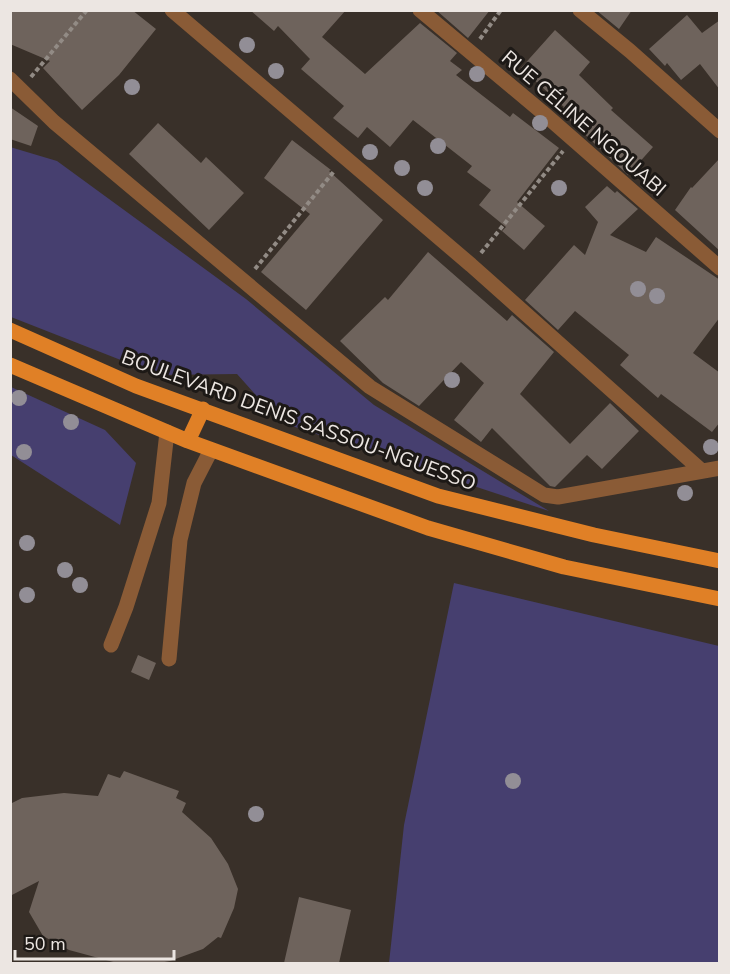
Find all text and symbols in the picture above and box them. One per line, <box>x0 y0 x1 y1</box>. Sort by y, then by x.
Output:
street label: RUE CÉLINE NGOUABI <box>496 44 672 202</box>
street label: BOULEVARD DENIS SASSOU-NGUESSO <box>118 344 480 497</box>
scale bar <box>15 923 174 961</box>
text: 50 m <box>24 932 66 956</box>

